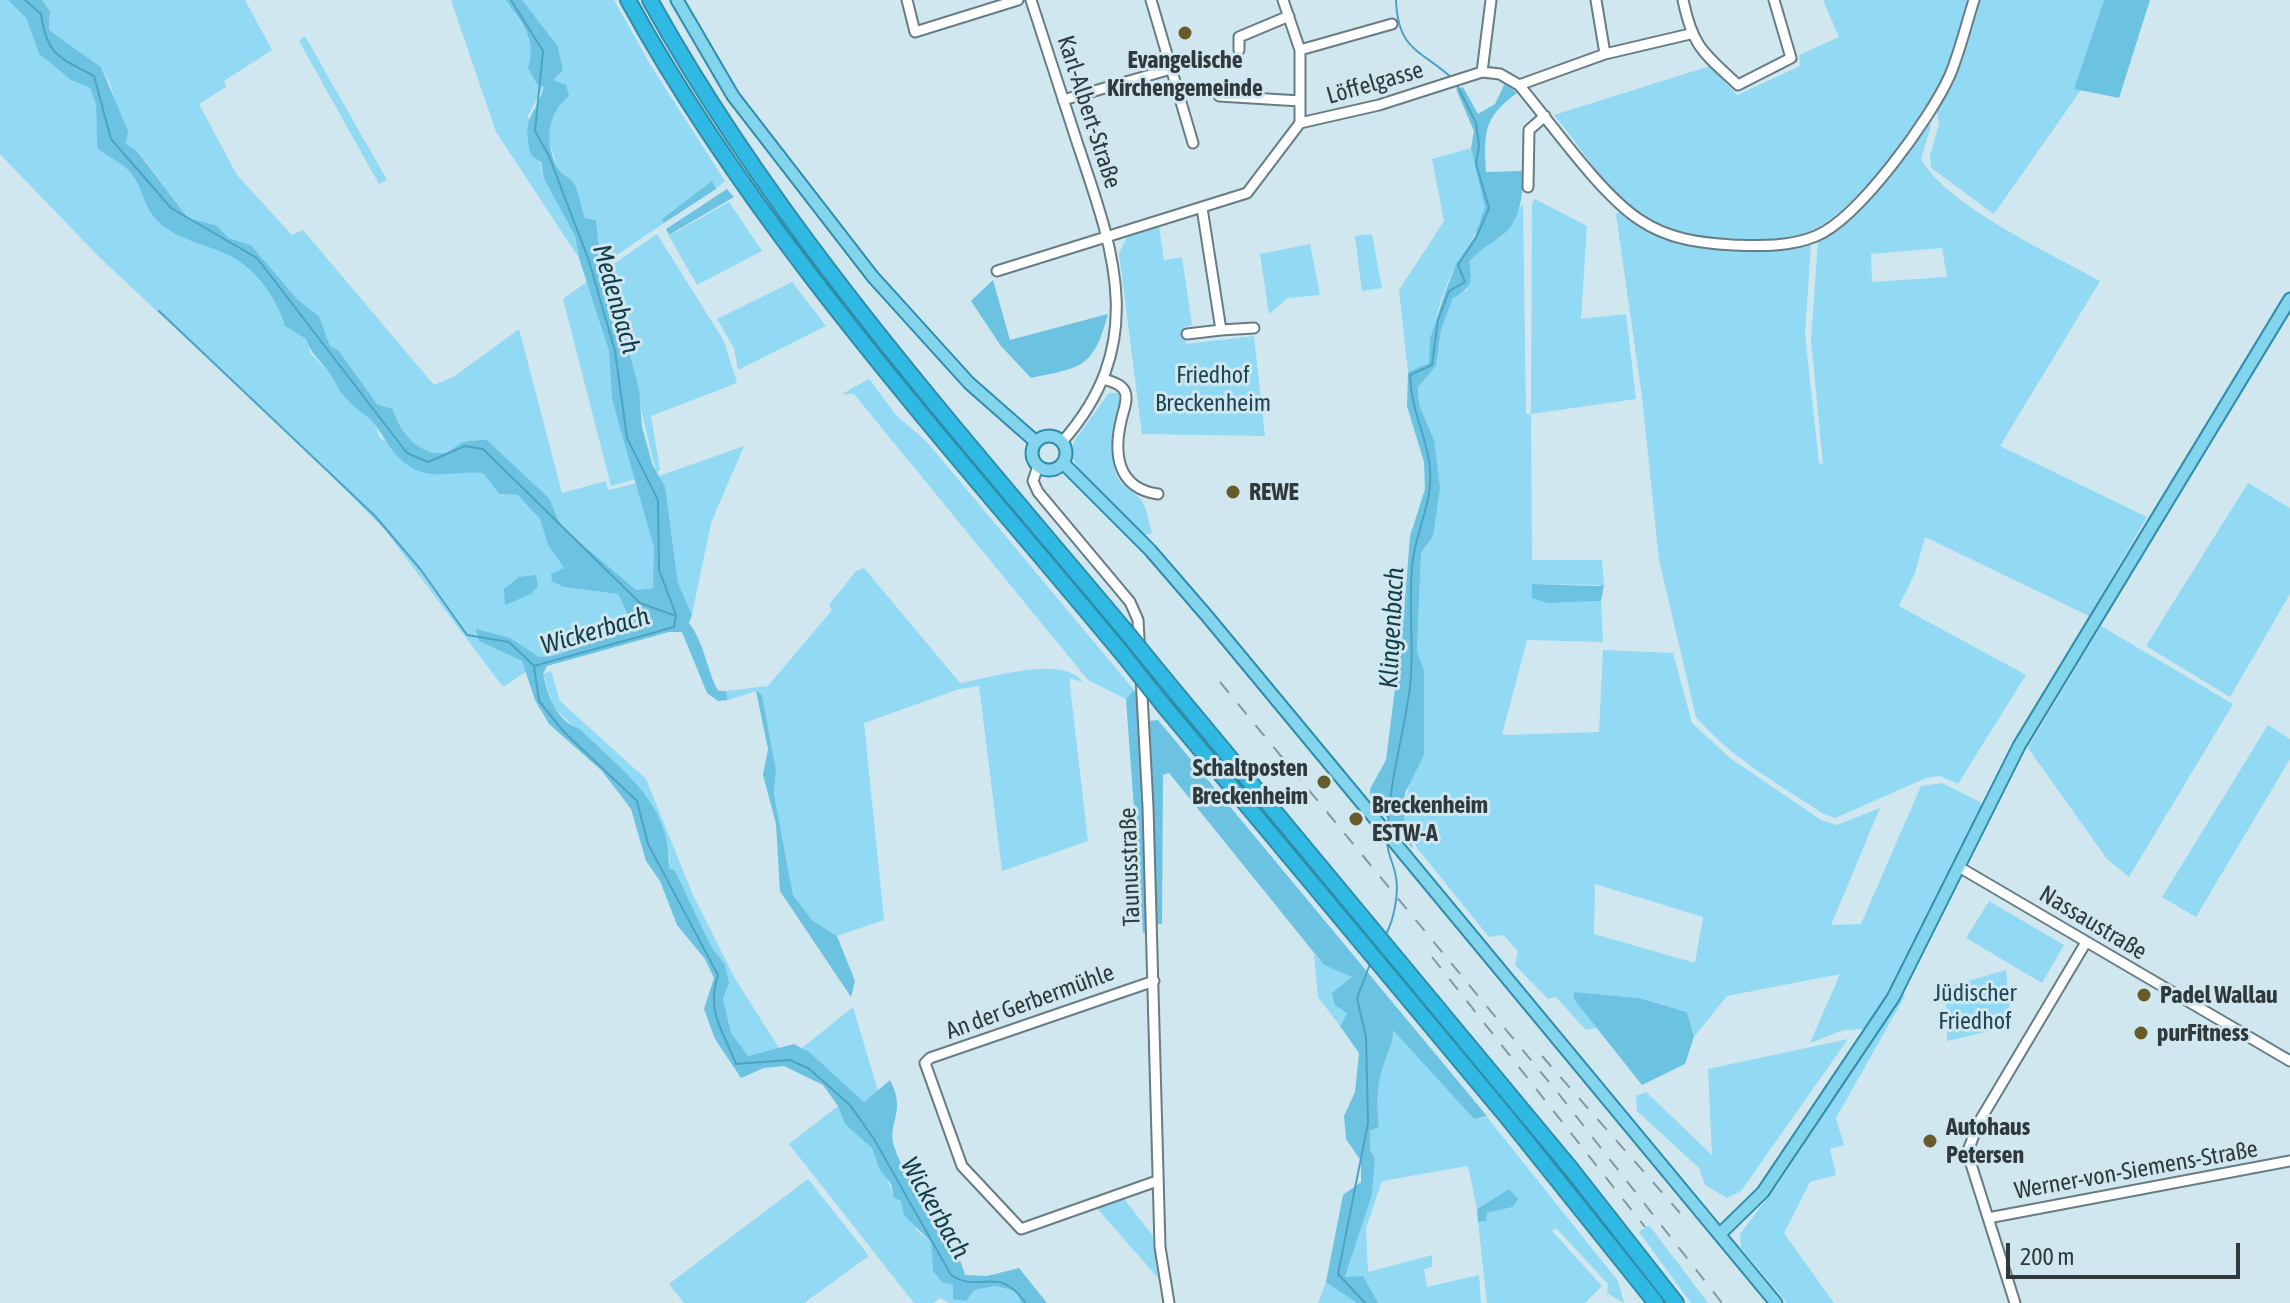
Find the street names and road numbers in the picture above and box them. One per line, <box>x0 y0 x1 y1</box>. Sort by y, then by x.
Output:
street label: Karl-Albert-Straße <box>1051 32 1127 192</box>
street label: Löffelgasse <box>1323 55 1427 111</box>
street label: Taunusstraße <box>1114 807 1146 927</box>
street label: Nassaustraße <box>2034 880 2152 966</box>
street label: An der Gerbermühle <box>942 958 1118 1046</box>
street label: Werner-von-Siemens-Straße <box>2012 1134 2260 1206</box>

